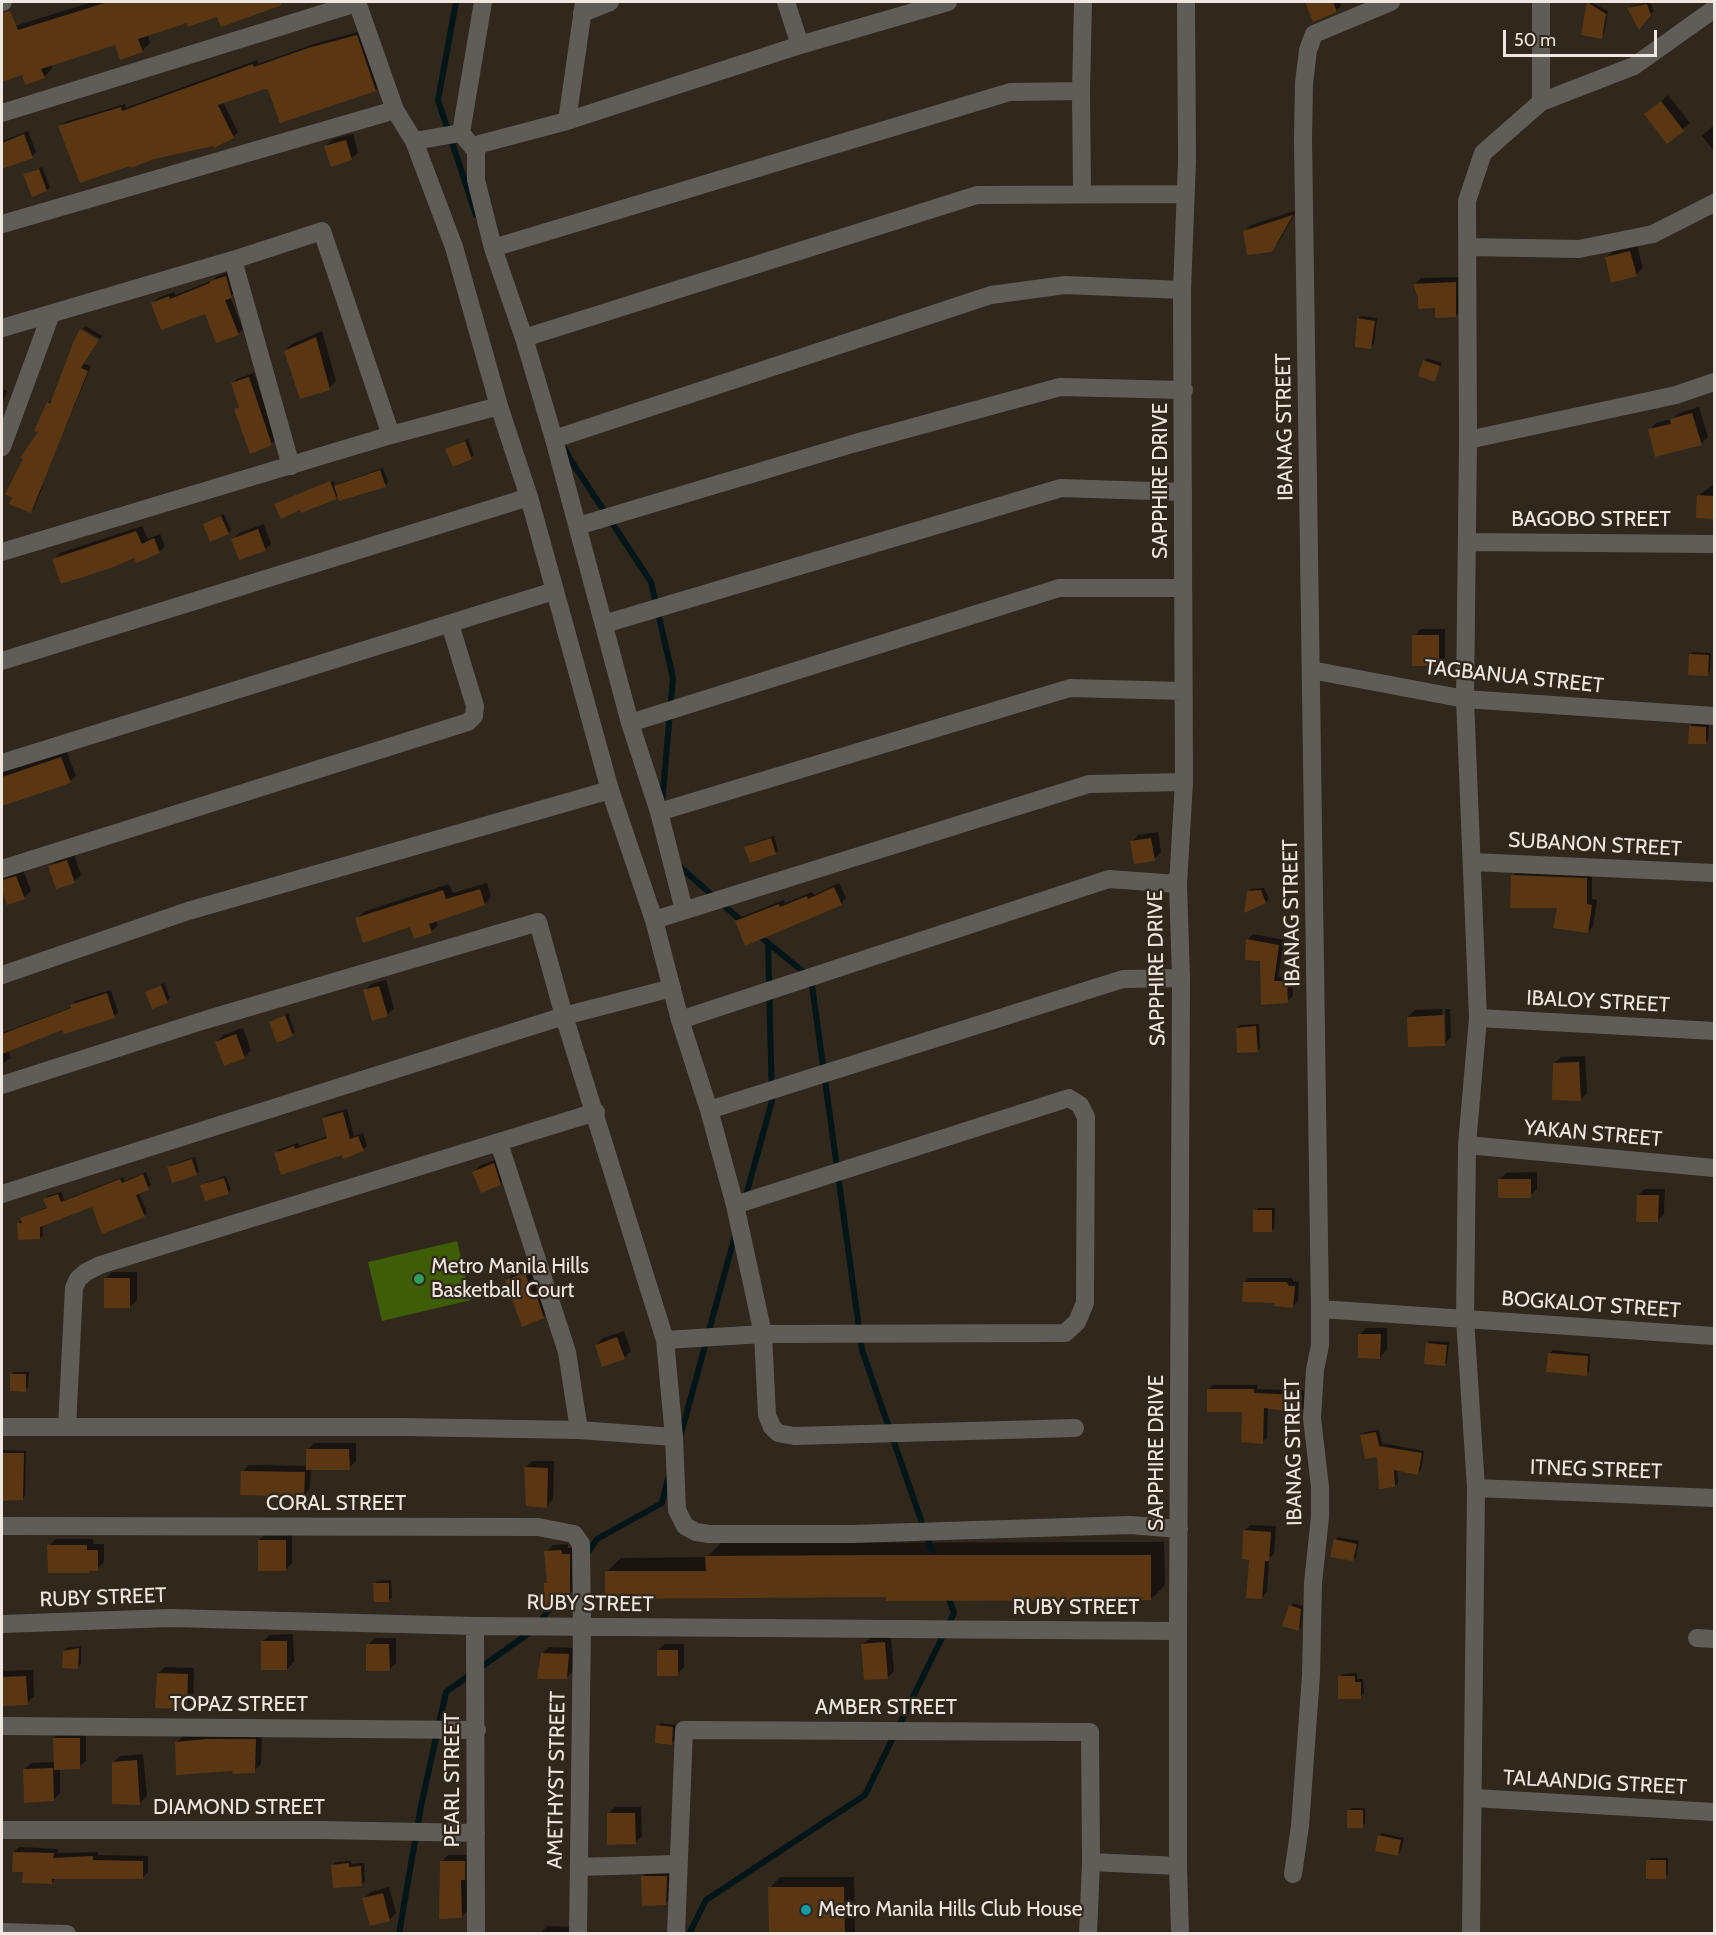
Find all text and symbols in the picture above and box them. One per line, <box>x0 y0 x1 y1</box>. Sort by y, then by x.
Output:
scale bar <box>1506 18 1660 56</box>
text: 50 m <box>1514 29 1556 51</box>
street label: IBANAG STREET <box>1271 353 1299 501</box>
street label: SAPPHIRE DRIVE <box>1148 403 1174 559</box>
street label: BAGOBO STREET <box>1511 507 1671 533</box>
street label: TAGBANUA STREET <box>1423 655 1605 699</box>
street label: SUBANON STREET <box>1507 828 1683 862</box>
street label: IBANAG STREET <box>1278 839 1306 987</box>
street label: SAPPHIRE DRIVE <box>1143 890 1171 1046</box>
street label: IBALOY STREET <box>1526 986 1670 1018</box>
street label: YAKAN STREET <box>1523 1115 1663 1153</box>
place label: Metro Manila Hills Basketball Court <box>431 1254 589 1304</box>
marker: Metro Manila Hills Basketball Court <box>412 1272 426 1286</box>
street label: BOGKALOT STREET <box>1500 1286 1682 1324</box>
street label: SAPPHIRE DRIVE <box>1144 1375 1170 1531</box>
street label: IBANAG STREET <box>1280 1378 1308 1526</box>
street label: ITNEG STREET <box>1530 1455 1662 1485</box>
street label: CORAL STREET <box>266 1491 406 1517</box>
street label: RUBY STREET <box>39 1583 167 1613</box>
street label: RUBY STREET <box>526 1590 654 1618</box>
street label: RUBY STREET <box>1012 1595 1140 1621</box>
street label: AMETHYST STREET <box>543 1691 571 1869</box>
street label: TOPAZ STREET <box>170 1692 308 1718</box>
street label: AMBER STREET <box>815 1695 957 1721</box>
street label: PEARL STREET <box>440 1712 466 1848</box>
street label: TALAANDIG STREET <box>1502 1766 1688 1800</box>
street label: DIAMOND STREET <box>153 1795 325 1821</box>
place label: Metro Manila Hills Club House <box>818 1897 1082 1923</box>
marker: Metro Manila Hills Club House <box>799 1903 813 1917</box>

